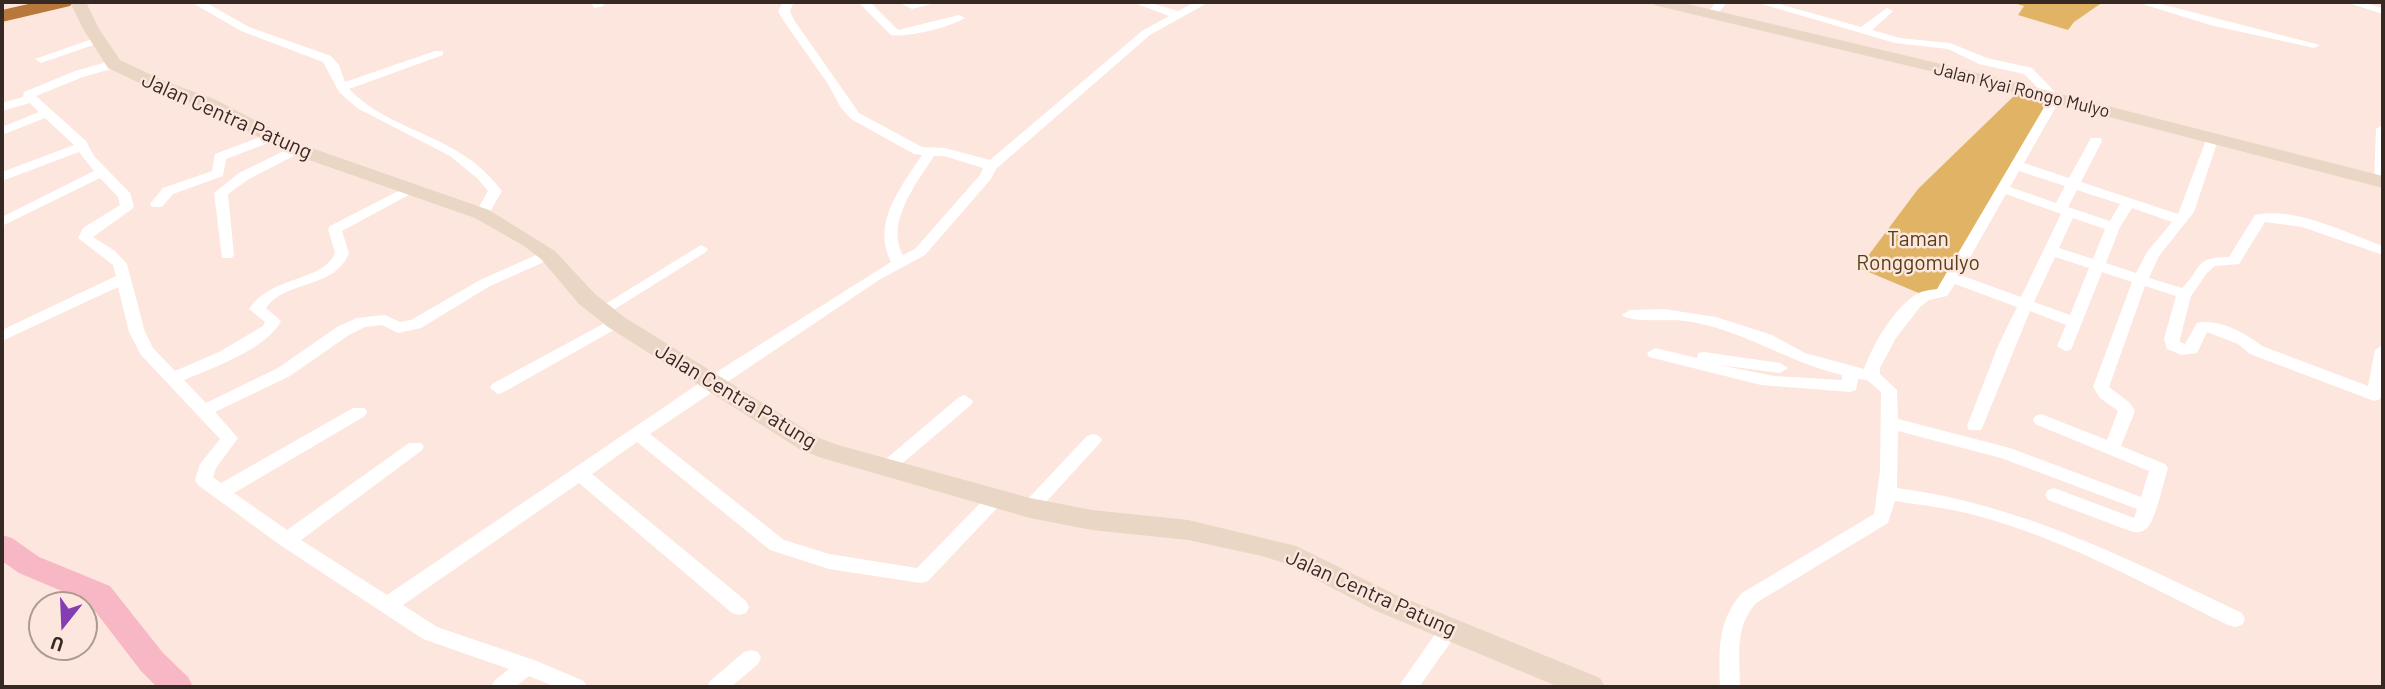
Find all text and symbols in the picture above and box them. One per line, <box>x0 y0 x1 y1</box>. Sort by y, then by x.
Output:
street label: Jalan Kyai Rongo Mulyo <box>1932 58 2112 122</box>
street label: Jalan Centra Patung <box>138 67 316 165</box>
park label: Taman Ronggomulyo <box>1856 226 1980 276</box>
street label: Jalan Centra Patung <box>651 338 821 454</box>
street label: Jalan Centra Patung <box>1282 544 1460 642</box>
north arrow <box>28 591 98 661</box>
text: U <box>48 632 66 657</box>

